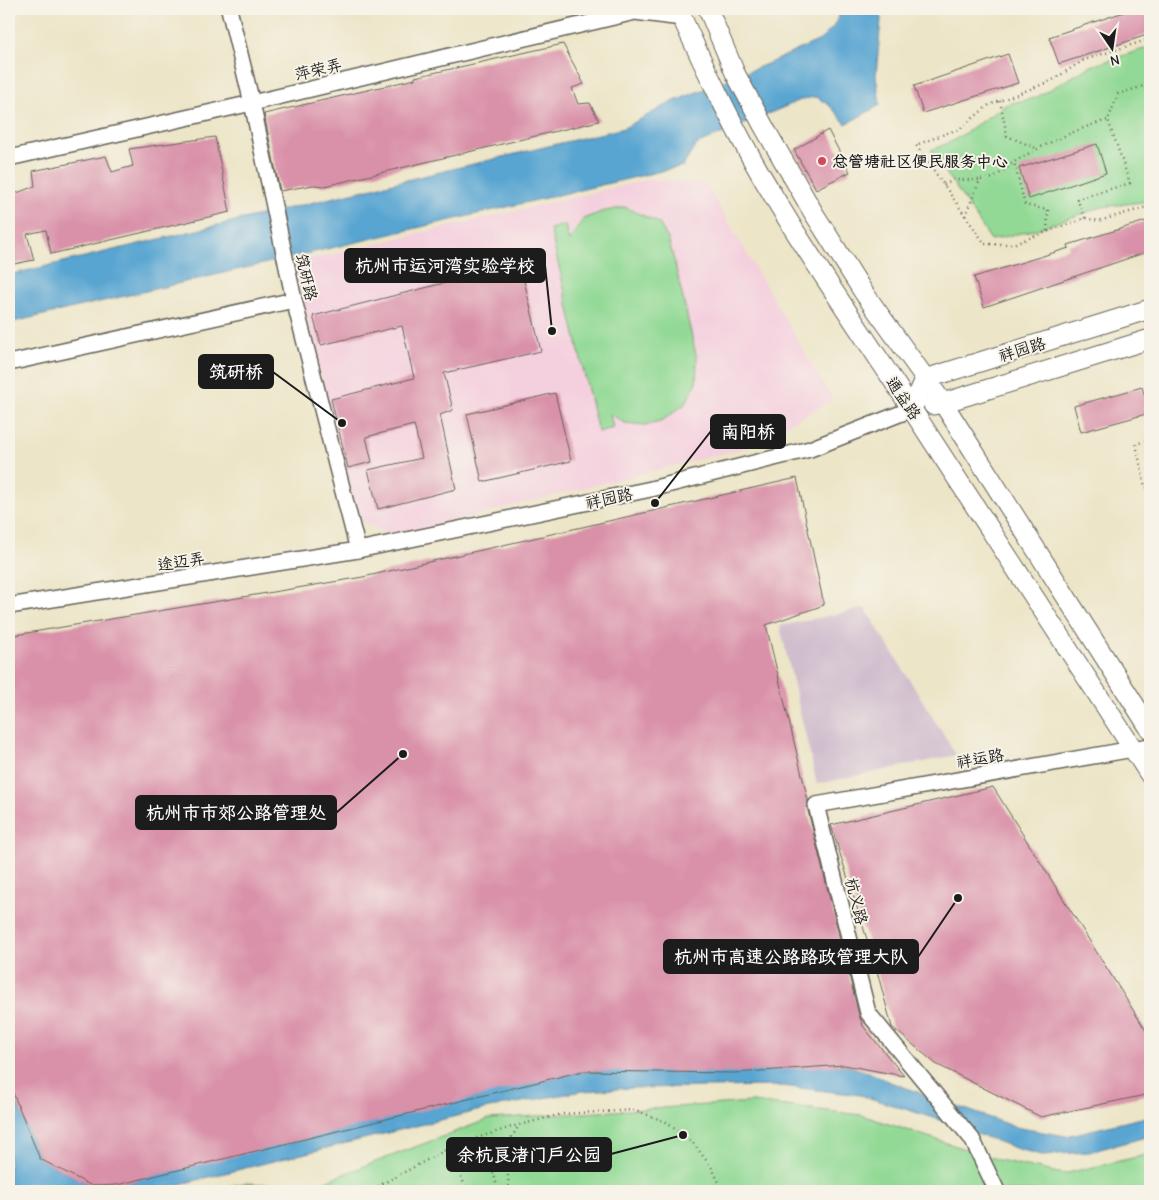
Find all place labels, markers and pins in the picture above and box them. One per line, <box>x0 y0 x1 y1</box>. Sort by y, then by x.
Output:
place label: 总管塘社区便民服务中心 <box>832 153 1008 171</box>
marker: 总管塘社区便民服务中心 <box>816 155 828 167</box>
callout: 杭州市运河湾实验学校 <box>345 249 545 282</box>
callout: 筑研桥 <box>199 355 273 388</box>
callout: 南阳桥 <box>711 415 785 448</box>
callout: 杭州市市郊公路管理处 <box>136 796 336 829</box>
callout: 杭州市高速公路路政管理大队 <box>664 940 918 973</box>
callout: 余杭良渚门户公园 <box>447 1138 611 1171</box>

